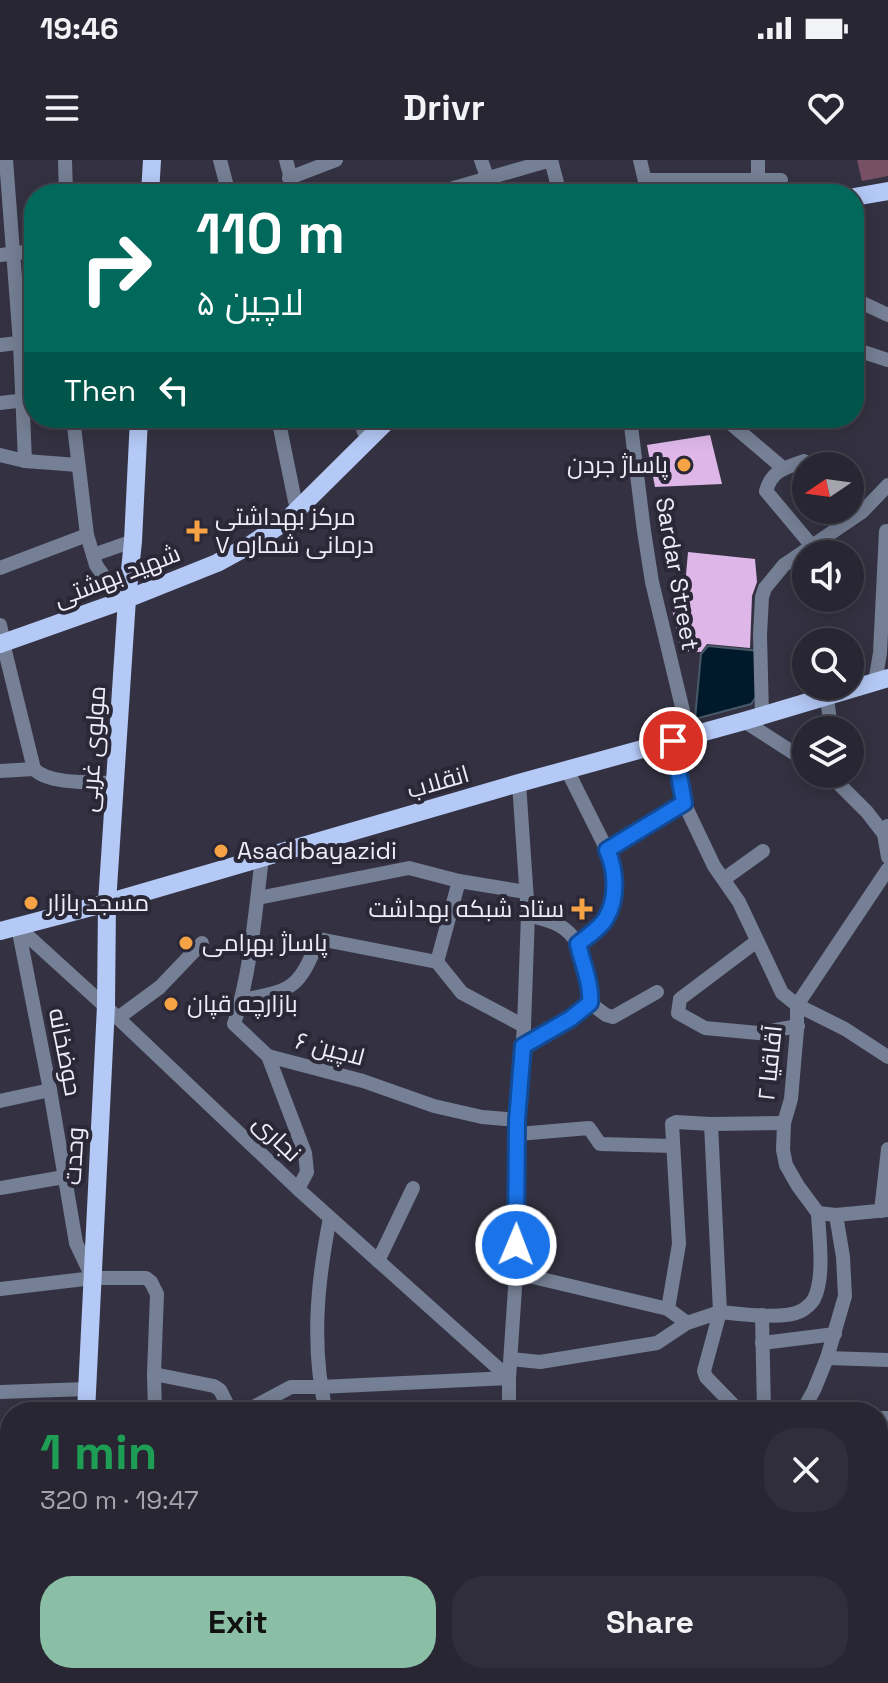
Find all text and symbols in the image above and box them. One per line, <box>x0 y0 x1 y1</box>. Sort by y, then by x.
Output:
text: 19:46 <box>40 9 119 48</box>
text: Drivr <box>403 85 485 131</box>
icon: menu <box>40 86 84 130</box>
icon: heart <box>804 86 848 130</box>
text: 110 m <box>196 198 345 269</box>
icon: right <box>64 216 168 320</box>
text: لاچین ۵ <box>196 280 304 326</box>
icon: left <box>152 368 196 412</box>
text: Then <box>64 371 136 410</box>
place label: پاساژ جردن <box>567 449 669 481</box>
north arrow <box>792 452 864 524</box>
map controls <box>792 452 864 788</box>
marker: پاساژ جردن <box>675 456 693 474</box>
street label: Sardar Street <box>649 495 706 653</box>
place label: مرکز بهداشتی درمانی شماره ۷ <box>215 501 374 560</box>
marker: مرکز بهداشتی درمانی شماره ۷ <box>186 520 208 542</box>
street label: شهید بهشتی <box>49 537 184 614</box>
button: sound <box>792 540 864 612</box>
button: search <box>792 628 864 700</box>
street label: مولوی غربی <box>73 685 112 813</box>
pin <box>639 707 707 775</box>
button: layers <box>792 716 864 788</box>
icon: arrive <box>651 719 695 763</box>
street label: انقلاب <box>403 758 473 805</box>
place label: Asad bayazidi <box>237 835 397 866</box>
marker: Asad bayazidi <box>212 842 230 860</box>
place label: مسجد بازار <box>45 887 149 918</box>
place label: ستاد شبکه بهداشت <box>369 893 564 924</box>
marker: مسجد بازار <box>22 894 40 912</box>
marker: ستاد شبکه بهداشت <box>571 898 593 920</box>
place label: پاساژ بهرامی <box>202 927 328 959</box>
marker: پاساژ بهرامی <box>177 934 195 952</box>
place label: بازارچه قپان <box>187 988 298 1020</box>
marker: بازارچه قپان <box>162 995 180 1013</box>
street label: حوضخانه <box>42 1005 89 1098</box>
street label: آقاقیا ۲ <box>750 1023 789 1102</box>
street label: لاچین ۶ <box>292 1024 368 1074</box>
street label: نجاری <box>247 1107 308 1168</box>
street label: وحدت <box>56 1126 91 1186</box>
position arrow <box>474 1203 558 1287</box>
text: 1 min <box>40 1422 157 1483</box>
button: close <box>764 1428 848 1512</box>
text: 320 m · 19:47 <box>40 1483 199 1517</box>
button: Exit <box>40 1576 436 1668</box>
button: Share <box>452 1576 848 1668</box>

